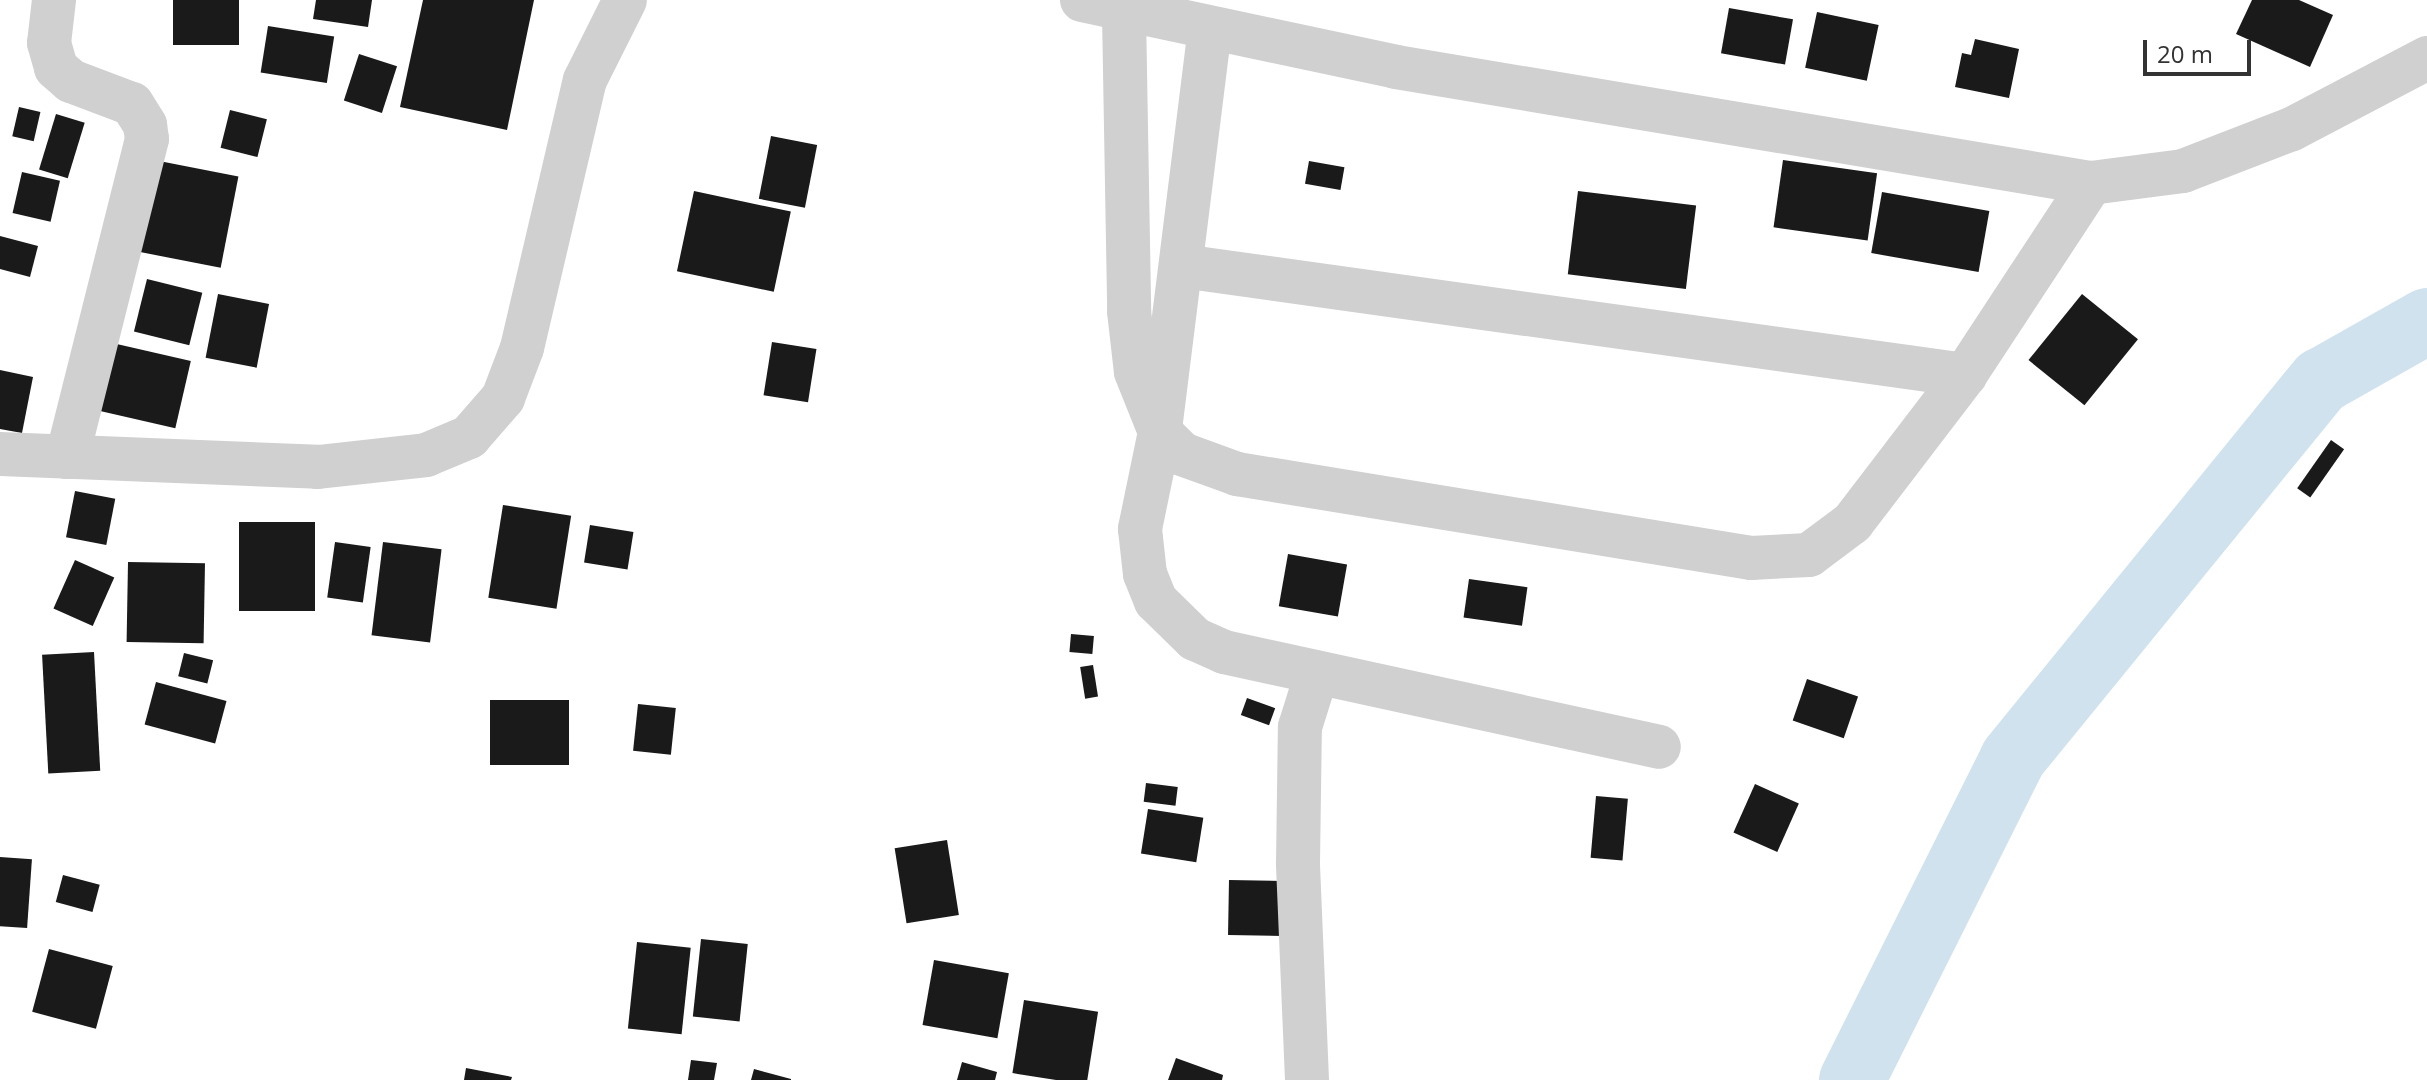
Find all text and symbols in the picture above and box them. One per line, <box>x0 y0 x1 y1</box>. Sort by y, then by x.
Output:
scale bar <box>2147 24 2255 74</box>
text: 20 m <box>2157 37 2213 70</box>

